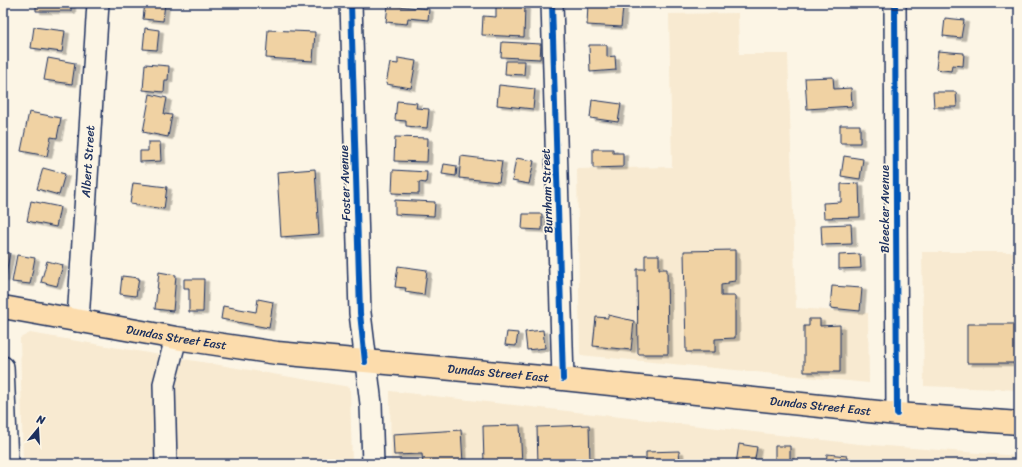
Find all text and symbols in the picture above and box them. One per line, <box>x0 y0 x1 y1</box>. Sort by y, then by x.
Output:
street label: Albert Street <box>75 124 101 199</box>
street label: Foster Avenue <box>333 145 357 221</box>
street label: Burnham Street <box>535 148 559 234</box>
street label: Bleecker Avenue <box>874 165 896 253</box>
street label: Dundas Street East <box>124 318 228 356</box>
street label: Dundas Street East <box>447 358 550 389</box>
street label: Dundas Street East <box>769 390 872 422</box>
north arrow <box>18 409 58 449</box>
text: N <box>33 409 48 430</box>

